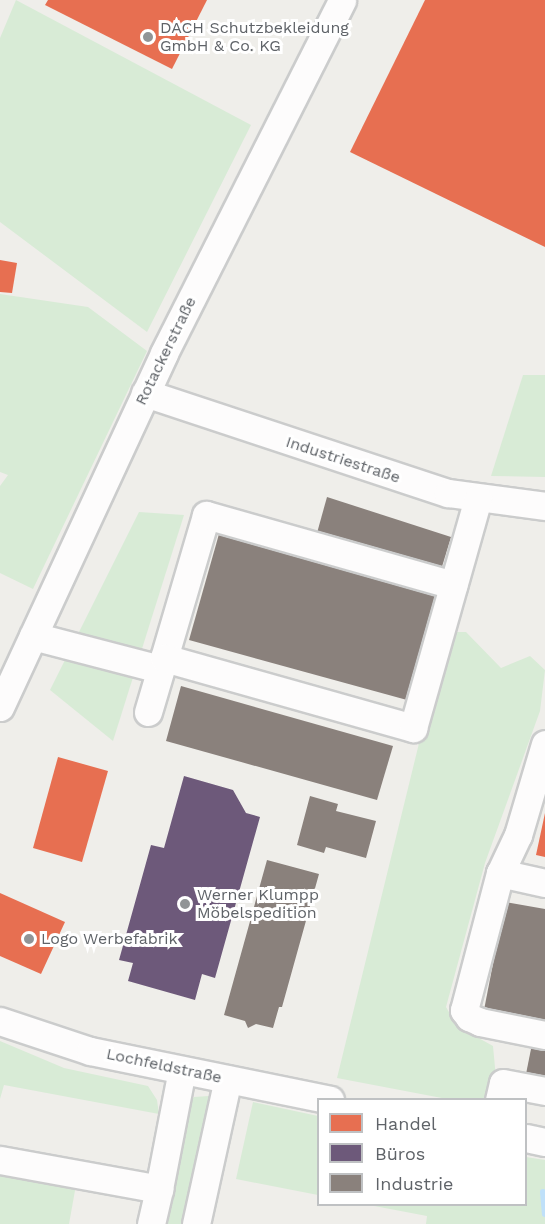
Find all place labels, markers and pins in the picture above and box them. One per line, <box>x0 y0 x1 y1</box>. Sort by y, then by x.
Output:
place label: DACH Schutzbekleidung GmbH & Co. KG <box>160 18 349 56</box>
marker: DACH Schutzbekleidung GmbH & Co. KG <box>141 30 155 44</box>
place label: Werner Klumpp Möbelspedition <box>197 885 319 923</box>
marker: Werner Klumpp Möbelspedition <box>178 897 192 911</box>
place label: Logo Werbefabrik <box>41 929 178 949</box>
marker: Logo Werbefabrik <box>22 932 36 946</box>

